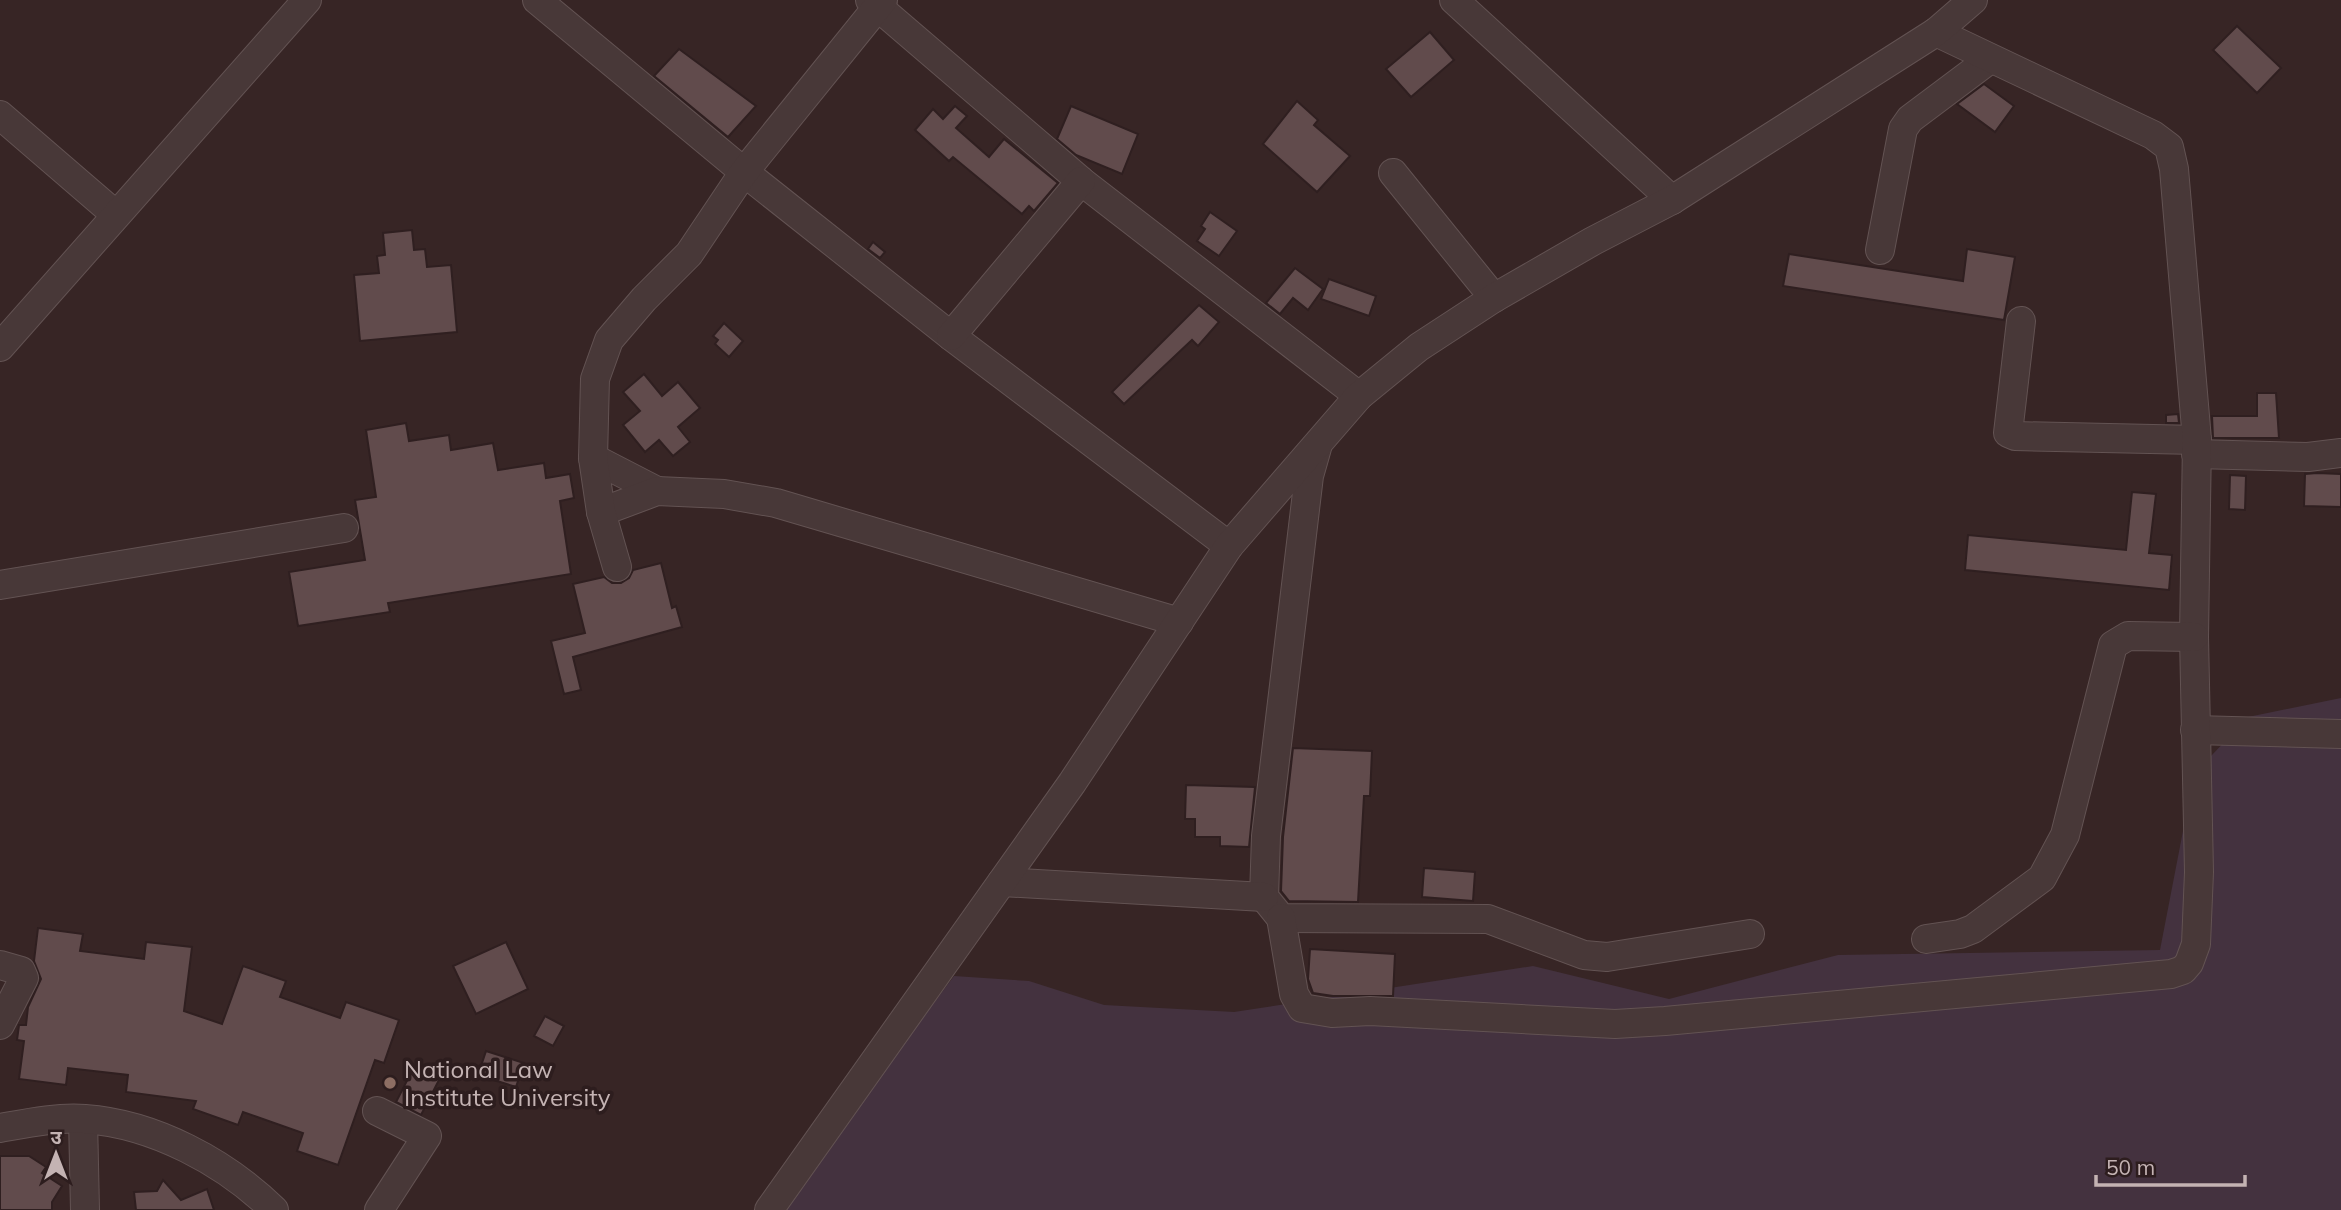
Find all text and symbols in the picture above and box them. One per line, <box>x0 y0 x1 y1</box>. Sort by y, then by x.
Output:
place label: National Law Institute University <box>404 1054 611 1112</box>
marker: National Law Institute University <box>382 1075 398 1091</box>
north arrow <box>21 1119 91 1189</box>
text: उ <box>50 1125 62 1149</box>
scale bar <box>2096 1144 2245 1188</box>
text: 50 m <box>2106 1154 2155 1180</box>

